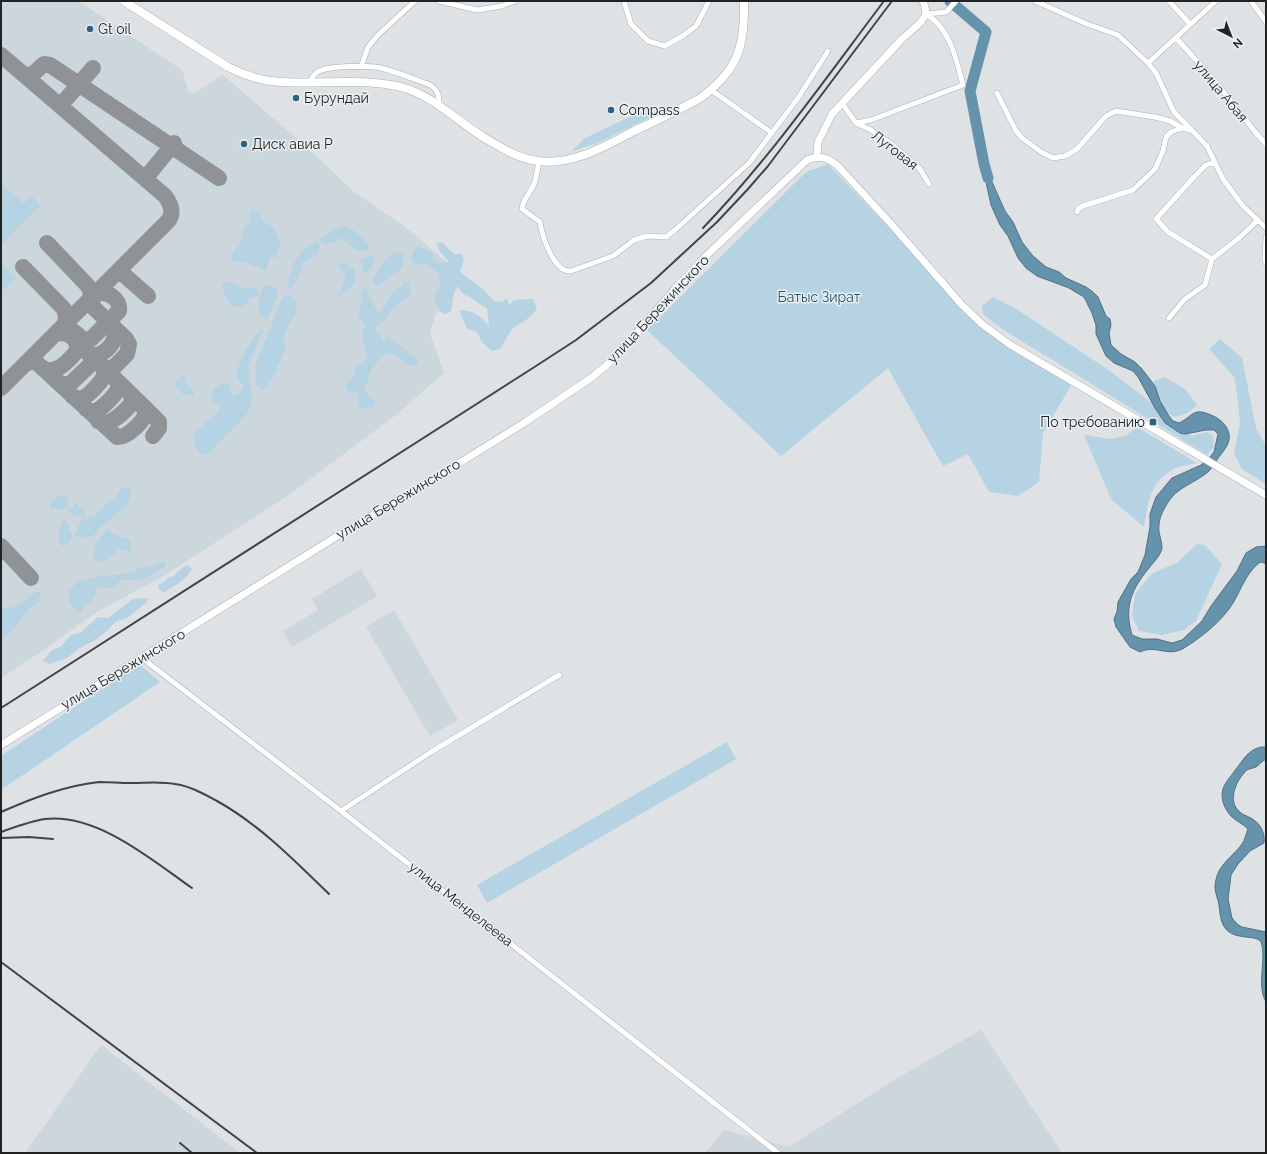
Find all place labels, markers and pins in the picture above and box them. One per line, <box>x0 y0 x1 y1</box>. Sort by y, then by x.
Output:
place label: Gt oil <box>98 21 132 37</box>
marker: Gt oil <box>85 24 95 34</box>
place label: Бурундай <box>304 90 369 106</box>
marker: Бурундай <box>291 93 301 103</box>
place label: Compass <box>619 102 680 118</box>
marker: Compass <box>606 105 616 115</box>
place label: Диск авиа Р <box>252 136 333 152</box>
marker: Диск авиа Р <box>239 139 249 149</box>
place label: По требованию <box>1040 414 1145 430</box>
marker: По требованию <box>1148 417 1158 427</box>

